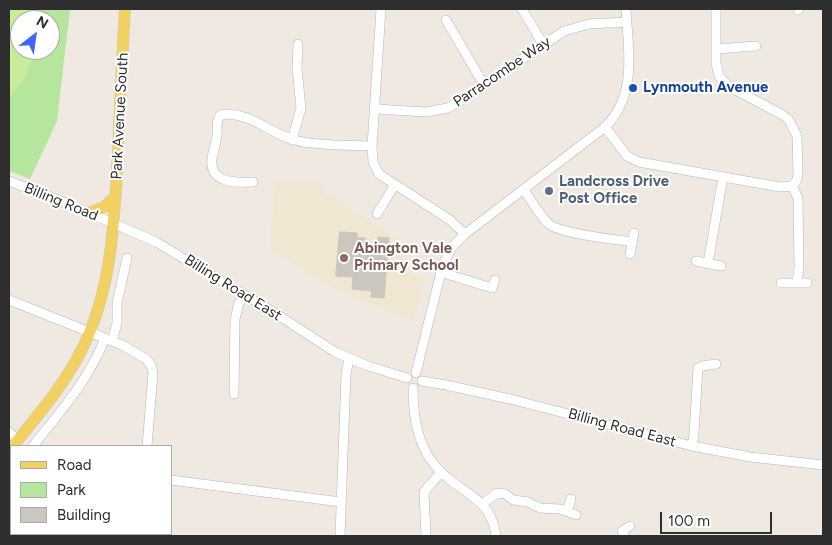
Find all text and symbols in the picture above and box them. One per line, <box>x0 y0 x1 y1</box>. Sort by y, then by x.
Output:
north arrow <box>10 10 60 60</box>
text: N <box>33 12 51 33</box>
street label: Parracombe Way <box>450 33 554 111</box>
street label: Park Avenue South <box>108 52 132 180</box>
place label: Lynmouth Avenue <box>643 79 768 97</box>
marker: Lynmouth Avenue <box>627 82 639 94</box>
place label: Landcross Drive Post Office <box>559 173 669 208</box>
street label: Billing Road <box>21 179 101 225</box>
marker: Landcross Drive Post Office <box>543 185 555 197</box>
place label: Abington Vale Primary School <box>354 240 459 275</box>
street label: Billing Road East <box>181 251 285 325</box>
marker: Abington Vale Primary School <box>338 252 350 264</box>
street label: Billing Road East <box>566 405 678 451</box>
legend <box>10 445 172 535</box>
text: Road <box>57 456 92 474</box>
text: Park <box>57 481 86 499</box>
scale bar <box>662 502 774 534</box>
text: Building <box>57 506 111 524</box>
text: 100 m <box>668 512 710 530</box>

